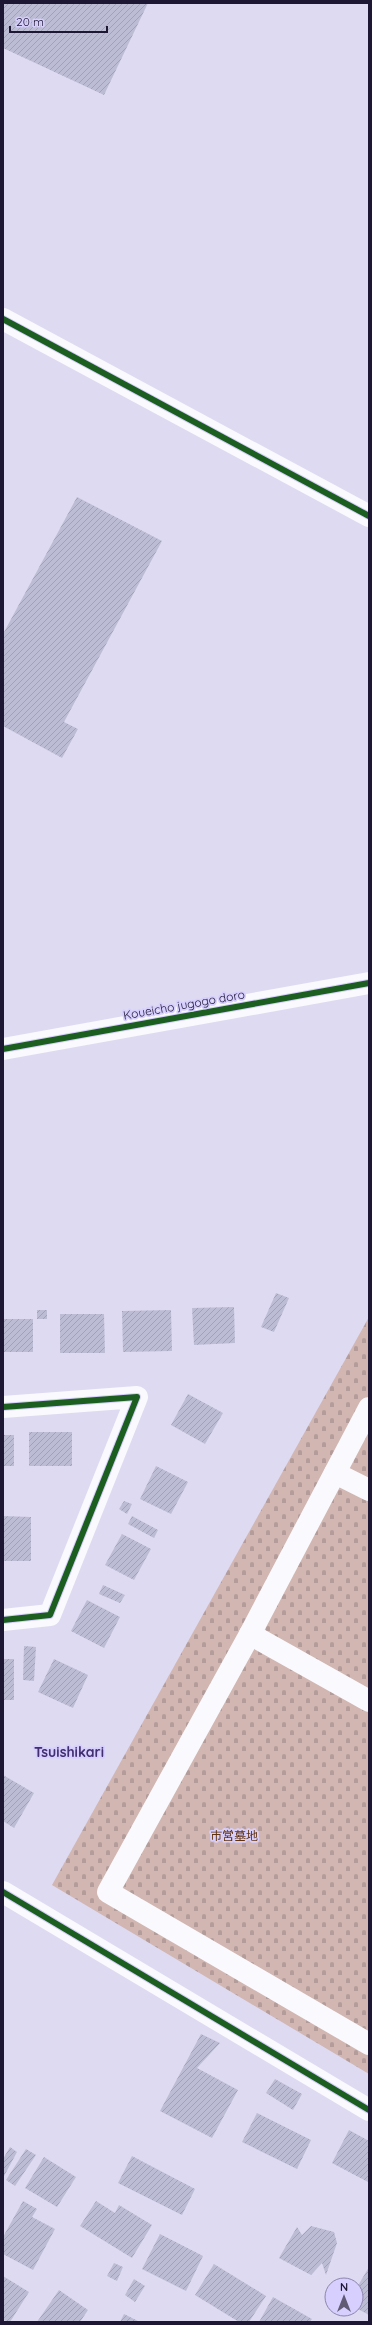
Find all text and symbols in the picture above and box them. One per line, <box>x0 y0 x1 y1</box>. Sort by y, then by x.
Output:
scale bar <box>10 8 107 34</box>
text: 20 m <box>16 14 44 29</box>
street label: Koueicho jugogo doro <box>122 986 246 1023</box>
district label: Tsuishikari <box>34 1743 104 1761</box>
park label: 市営墓地 <box>210 1828 258 1843</box>
north arrow <box>324 2277 364 2317</box>
text: N <box>340 2280 348 2294</box>

